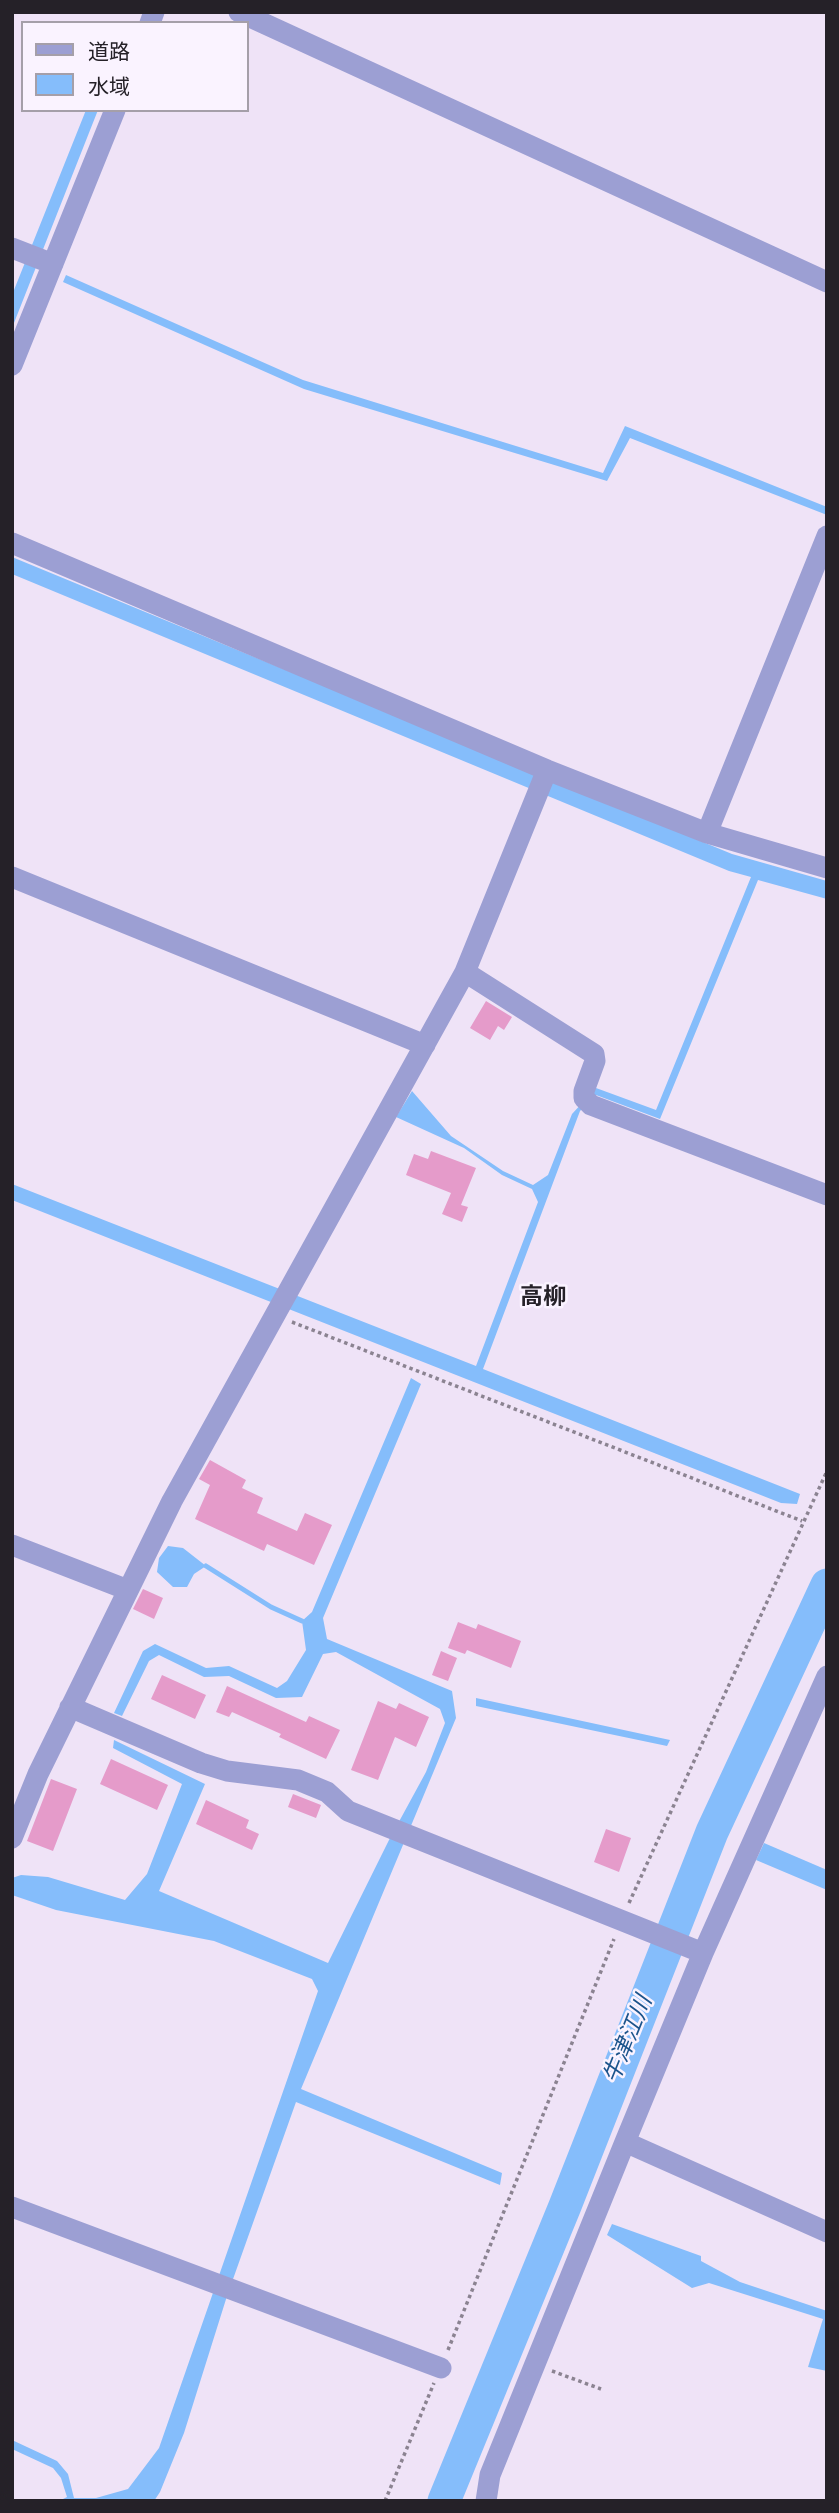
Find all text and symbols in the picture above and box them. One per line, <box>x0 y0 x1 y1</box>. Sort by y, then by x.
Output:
legend <box>21 21 248 112</box>
text: 道路 <box>88 40 130 64</box>
text: 水域 <box>88 75 130 99</box>
district label: 高柳 <box>520 1284 566 1312</box>
water label: 牛津江川 <box>599 1992 659 2088</box>

